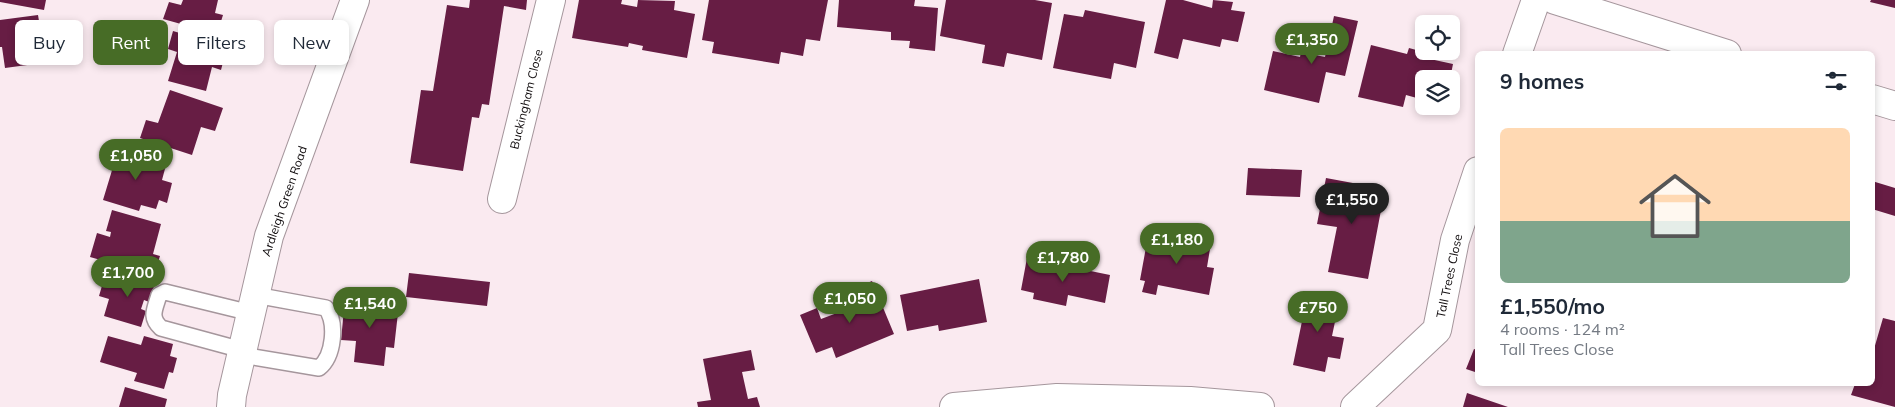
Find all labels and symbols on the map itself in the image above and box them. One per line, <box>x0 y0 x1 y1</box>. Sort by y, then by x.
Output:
pin: £1,350 <box>1271 22 1353 65</box>
street label: Buckingham Close <box>506 47 546 151</box>
pin: £1,050 <box>95 138 177 181</box>
street label: Ardleigh Green Road <box>258 144 310 258</box>
pin: £1,550 <box>1311 182 1393 225</box>
pin: £1,180 <box>1136 222 1218 265</box>
street label: Tall Trees Close <box>1433 233 1465 319</box>
pin: £1,780 <box>1022 240 1104 283</box>
pin: £1,700 <box>87 256 169 298</box>
pin: £1,050 <box>809 282 891 324</box>
pin: £1,540 <box>329 286 411 329</box>
pin: £750 <box>1288 290 1348 333</box>

